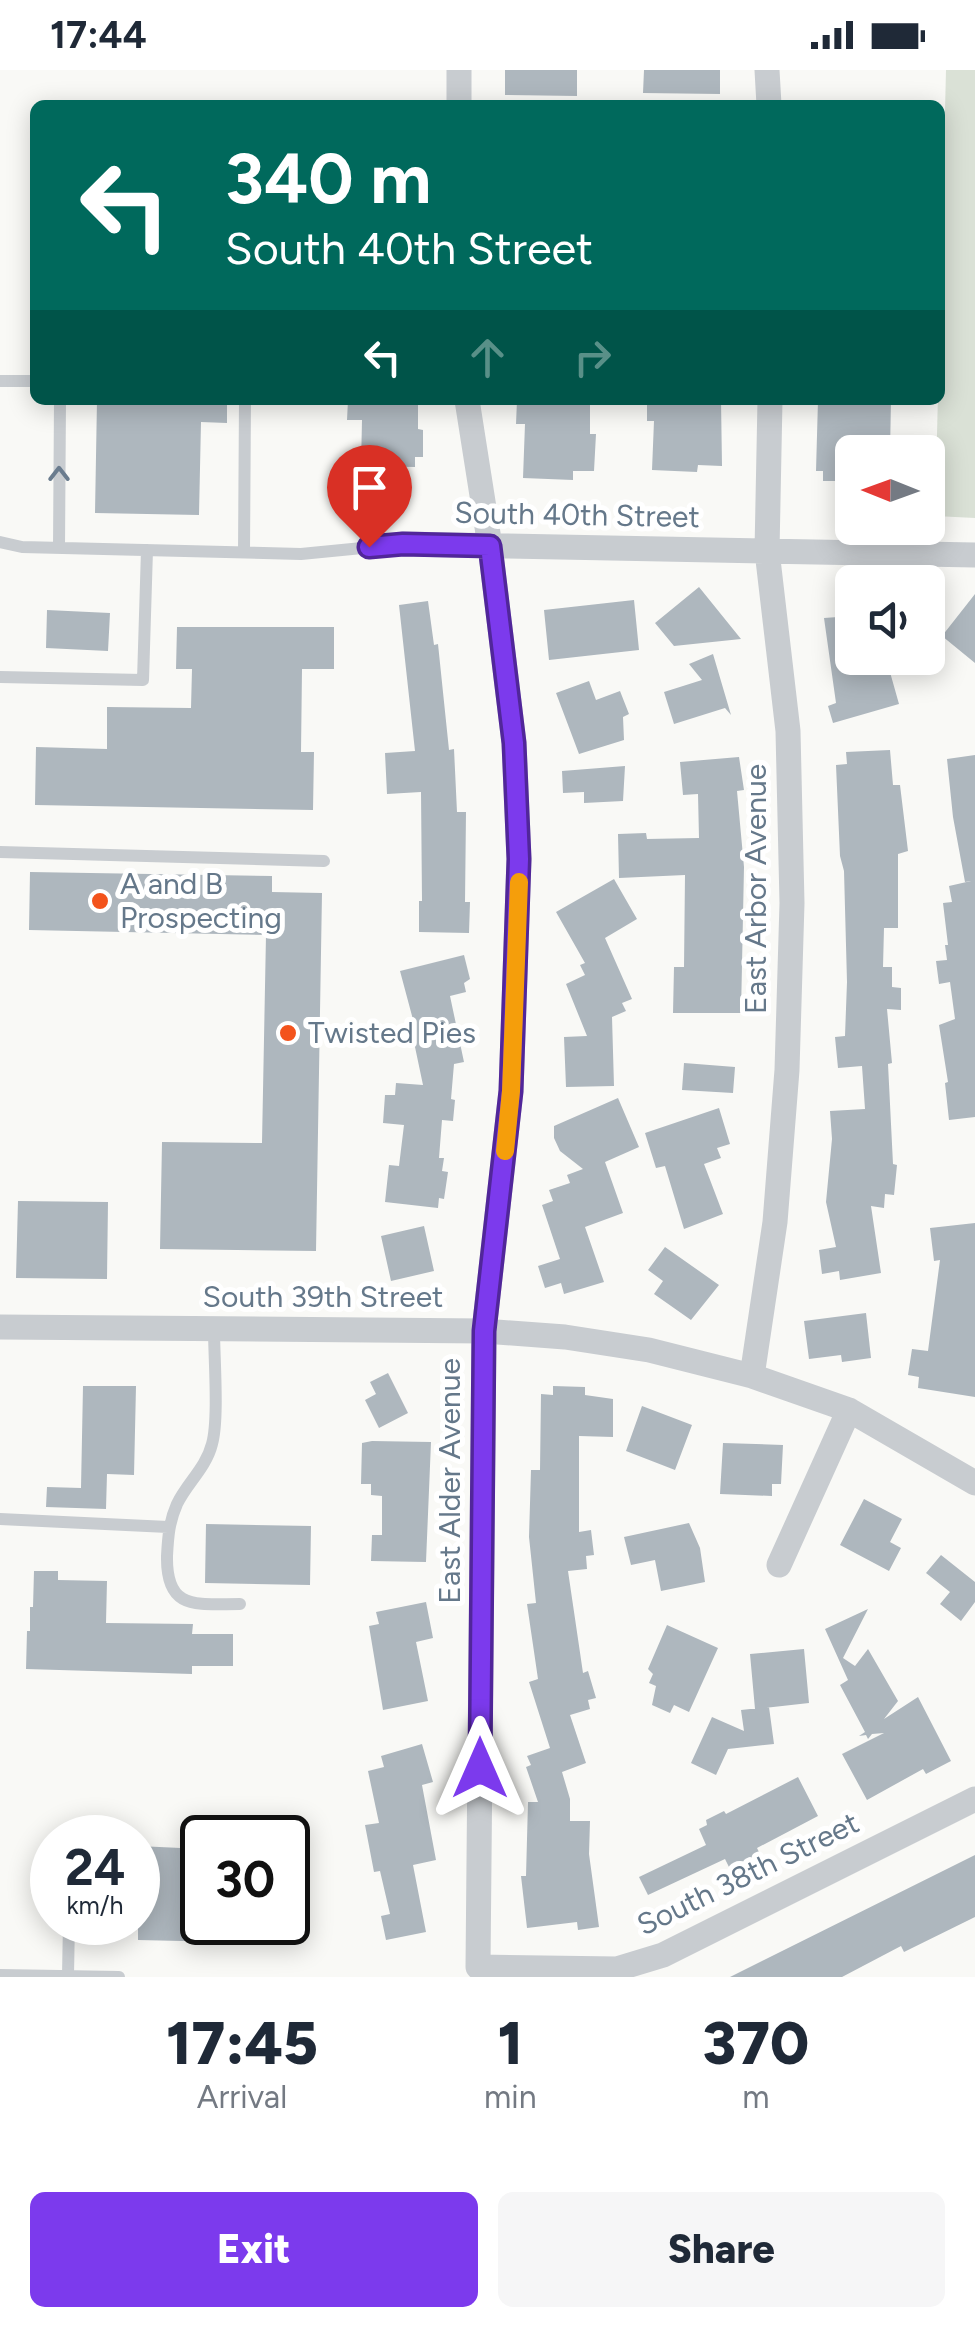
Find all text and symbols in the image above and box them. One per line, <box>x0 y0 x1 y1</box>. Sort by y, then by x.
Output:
text: 17:44 <box>50 12 147 58</box>
text: 340 m <box>225 136 431 221</box>
icon: left <box>60 140 190 270</box>
text: South 40th Street <box>225 221 593 275</box>
icon: left <box>355 330 410 385</box>
icon: ahead <box>460 330 515 385</box>
icon: right <box>565 330 620 385</box>
north arrow <box>835 435 945 545</box>
map controls <box>835 435 945 675</box>
pin <box>327 445 412 548</box>
icon: arrive <box>342 460 397 515</box>
one-way arrow <box>48 466 70 482</box>
street label: South 40th Street <box>454 494 700 535</box>
button: sound <box>835 565 945 675</box>
street label: East Arbor Avenue <box>737 764 774 1014</box>
place label: A and B Prospecting <box>120 865 282 936</box>
marker: A and B Prospecting <box>89 890 111 912</box>
place label: Twisted Pies <box>308 1014 476 1051</box>
marker: Twisted Pies <box>277 1022 299 1044</box>
street label: South 39th Street <box>203 1278 443 1315</box>
street label: East Alder Avenue <box>431 1358 468 1604</box>
position arrow <box>428 1716 532 1820</box>
street label: South 38th Street <box>631 1804 865 1943</box>
speed limit sign: 30 <box>180 1815 310 1945</box>
text: 24 <box>65 1837 125 1898</box>
text: km/h <box>66 1890 124 1920</box>
text: 17:45 <box>166 2007 318 2079</box>
text: 1 <box>498 2007 523 2079</box>
text: 370 <box>702 2007 809 2079</box>
text: Arrival <box>197 2078 287 2116</box>
text: min <box>484 2078 537 2116</box>
text: m <box>742 2078 769 2116</box>
button: Exit <box>30 2192 478 2307</box>
button: Share <box>498 2192 945 2307</box>

